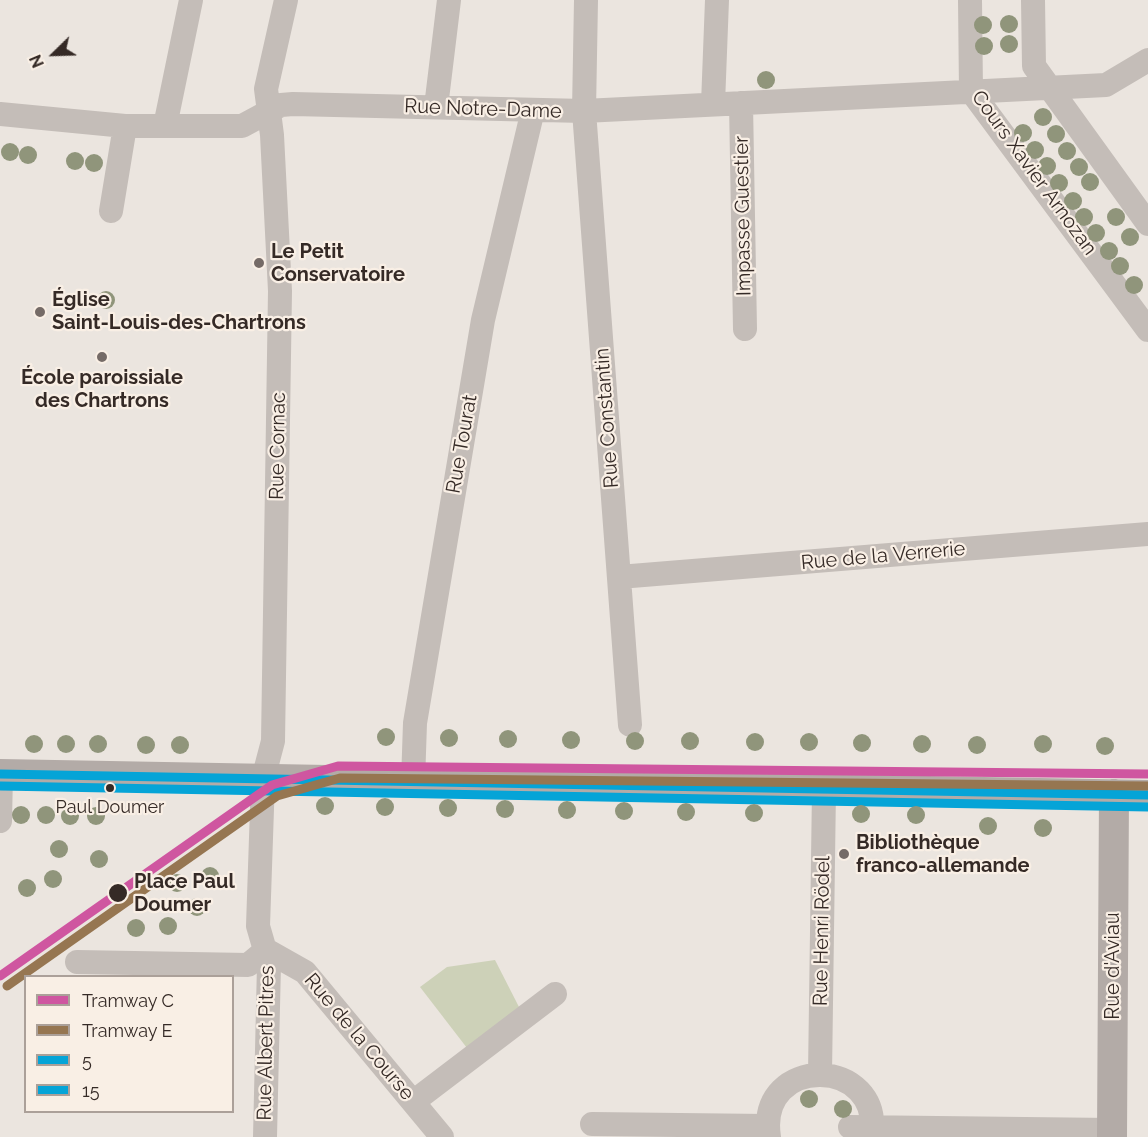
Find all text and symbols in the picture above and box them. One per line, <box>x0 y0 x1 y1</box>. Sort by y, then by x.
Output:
north arrow <box>24 24 84 84</box>
text: N <box>26 52 48 71</box>
street label: Cours Xavier Arnozan <box>966 86 1102 260</box>
street label: Rue Notre-Dame <box>404 94 562 124</box>
street label: Impasse Guestier <box>730 136 756 296</box>
place label: Le Petit Conservatoire <box>271 240 405 287</box>
marker: Le Petit Conservatoire <box>252 256 266 270</box>
place label: Église Saint-Louis-des-Chartrons <box>52 288 306 335</box>
marker: Église Saint-Louis-des-Chartrons <box>33 305 47 319</box>
street label: Rue Constantin <box>590 347 624 489</box>
marker: École paroissiale des Chartrons <box>95 350 109 364</box>
place label: École paroissiale des Chartrons <box>21 366 183 413</box>
street label: Rue Cornac <box>265 392 291 500</box>
street label: Rue Tourat <box>442 393 482 495</box>
street label: Rue de la Verrerie <box>800 537 966 575</box>
marker: Paul Doumer <box>104 782 116 794</box>
place label: Paul Doumer <box>56 797 164 819</box>
place label: Bibliothèque franco-allemande <box>856 831 1030 878</box>
marker: Bibliothèque franco-allemande <box>837 847 851 861</box>
street label: Rue Henri Rödel <box>809 856 835 1006</box>
place label: Place Paul Doumer <box>134 870 235 917</box>
marker: Place Paul Doumer <box>107 882 129 904</box>
street label: Rue d'Aviau <box>1101 912 1125 1020</box>
street label: Rue Albert Pitres <box>253 965 279 1121</box>
street label: Rue de la Course <box>299 969 419 1105</box>
legend <box>24 975 234 1113</box>
text: Tramway C <box>82 990 174 1011</box>
text: Tramway E <box>82 1020 173 1041</box>
text: 5 <box>82 1050 92 1071</box>
text: 15 <box>82 1080 100 1101</box>

